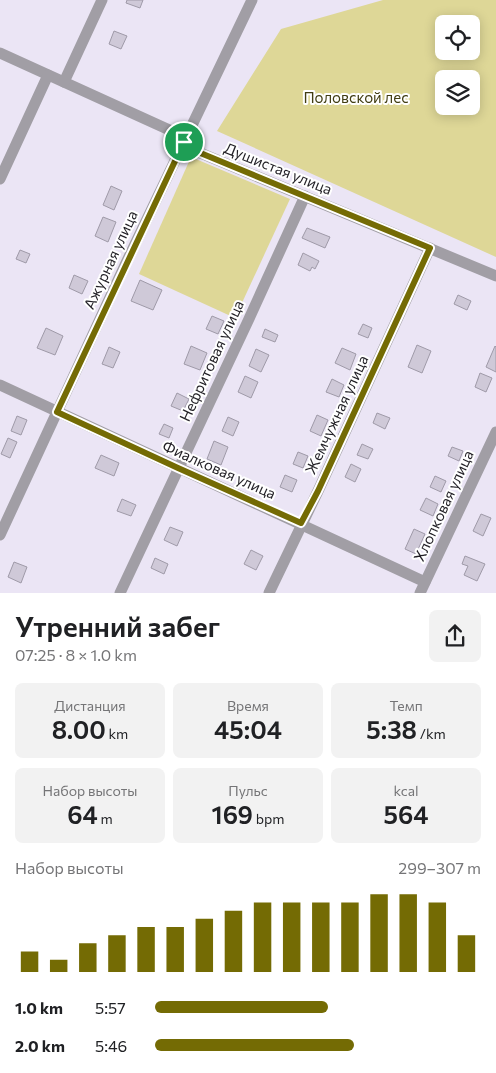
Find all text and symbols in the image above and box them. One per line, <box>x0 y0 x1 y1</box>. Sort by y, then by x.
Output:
map controls <box>435 15 480 115</box>
button: locate <box>435 15 480 60</box>
button: layers <box>435 70 480 115</box>
park label: Половской лес <box>303 88 409 106</box>
pin <box>163 121 205 163</box>
icon: arrive <box>170 128 198 156</box>
street label: Душистая улица <box>222 138 335 198</box>
street label: Ажурная улица <box>79 207 141 312</box>
street label: Нефритовая улица <box>175 297 247 424</box>
street label: Жемчужная улица <box>301 352 372 477</box>
street label: Фиалковая улица <box>160 436 279 502</box>
street label: Хлопковая улица <box>409 447 477 564</box>
text: Утренний забег <box>15 609 220 643</box>
button: share <box>429 610 481 662</box>
text: 07:25 · 8 × 1.0 km <box>15 645 137 664</box>
text: Дистанция <box>54 697 126 714</box>
text: Время <box>227 697 269 714</box>
text: Темп <box>389 697 423 714</box>
text: 8.00 <box>52 714 106 744</box>
text: 45:04 <box>214 714 282 744</box>
text: 5:38 <box>366 714 417 744</box>
text: km <box>106 725 128 742</box>
text: /km <box>417 725 446 742</box>
text: Набор высоты <box>43 782 137 799</box>
text: Пульс <box>228 782 268 799</box>
text: kcal <box>393 782 419 799</box>
text: 64 <box>67 799 98 829</box>
text: 169 <box>212 799 253 829</box>
text: 564 <box>383 799 429 829</box>
text: m <box>98 810 113 827</box>
text: bpm <box>253 810 284 827</box>
text: Набор высоты <box>15 858 124 877</box>
text: 299–307 m <box>398 858 481 877</box>
text: 1.0 km <box>15 998 63 1017</box>
text: 5:57 <box>95 998 126 1017</box>
text: 2.0 km <box>15 1036 65 1055</box>
text: 5:46 <box>95 1036 127 1055</box>

